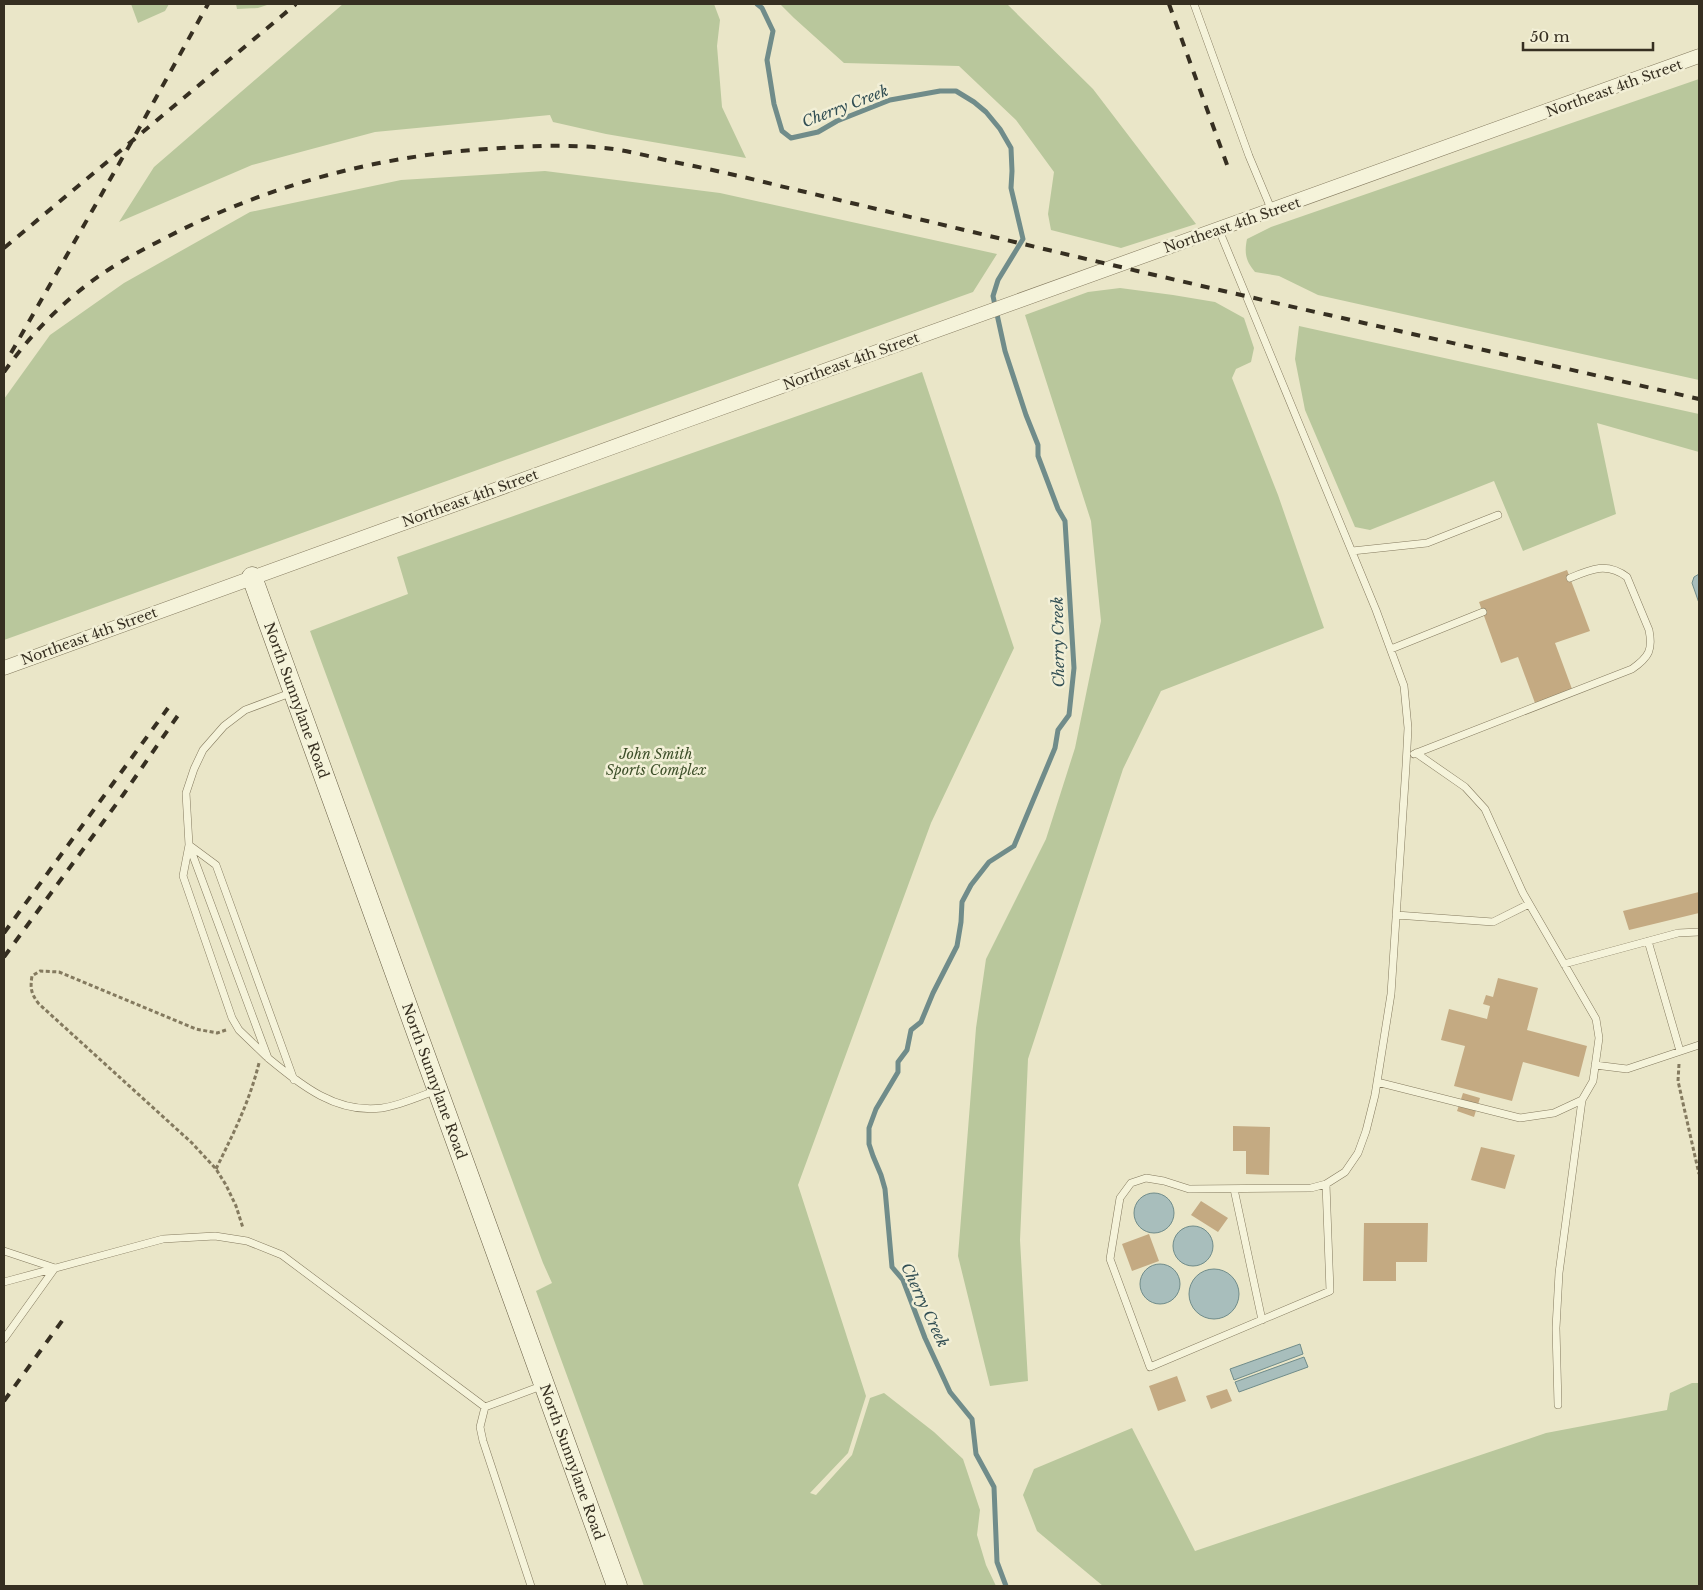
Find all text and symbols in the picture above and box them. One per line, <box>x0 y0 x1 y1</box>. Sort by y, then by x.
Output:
scale bar <box>1523 20 1653 52</box>
text: 50 m <box>1530 27 1570 46</box>
street label: Northeast 4th Street <box>1543 55 1685 121</box>
water label: Cherry Creek <box>799 81 891 131</box>
street label: Northeast 4th Street <box>1161 193 1304 257</box>
street label: Northeast 4th Street <box>780 328 922 394</box>
street label: Northeast 4th Street <box>399 465 541 531</box>
water label: Cherry Creek <box>1048 596 1068 688</box>
street label: Northeast 4th Street <box>18 603 160 669</box>
street label: North Sunnylane Road <box>260 620 333 781</box>
park label: John Smith Sports Complex <box>606 745 706 779</box>
street label: North Sunnylane Road <box>398 1001 471 1162</box>
water label: Cherry Creek <box>897 1260 953 1350</box>
street label: North Sunnylane Road <box>536 1381 609 1543</box>

